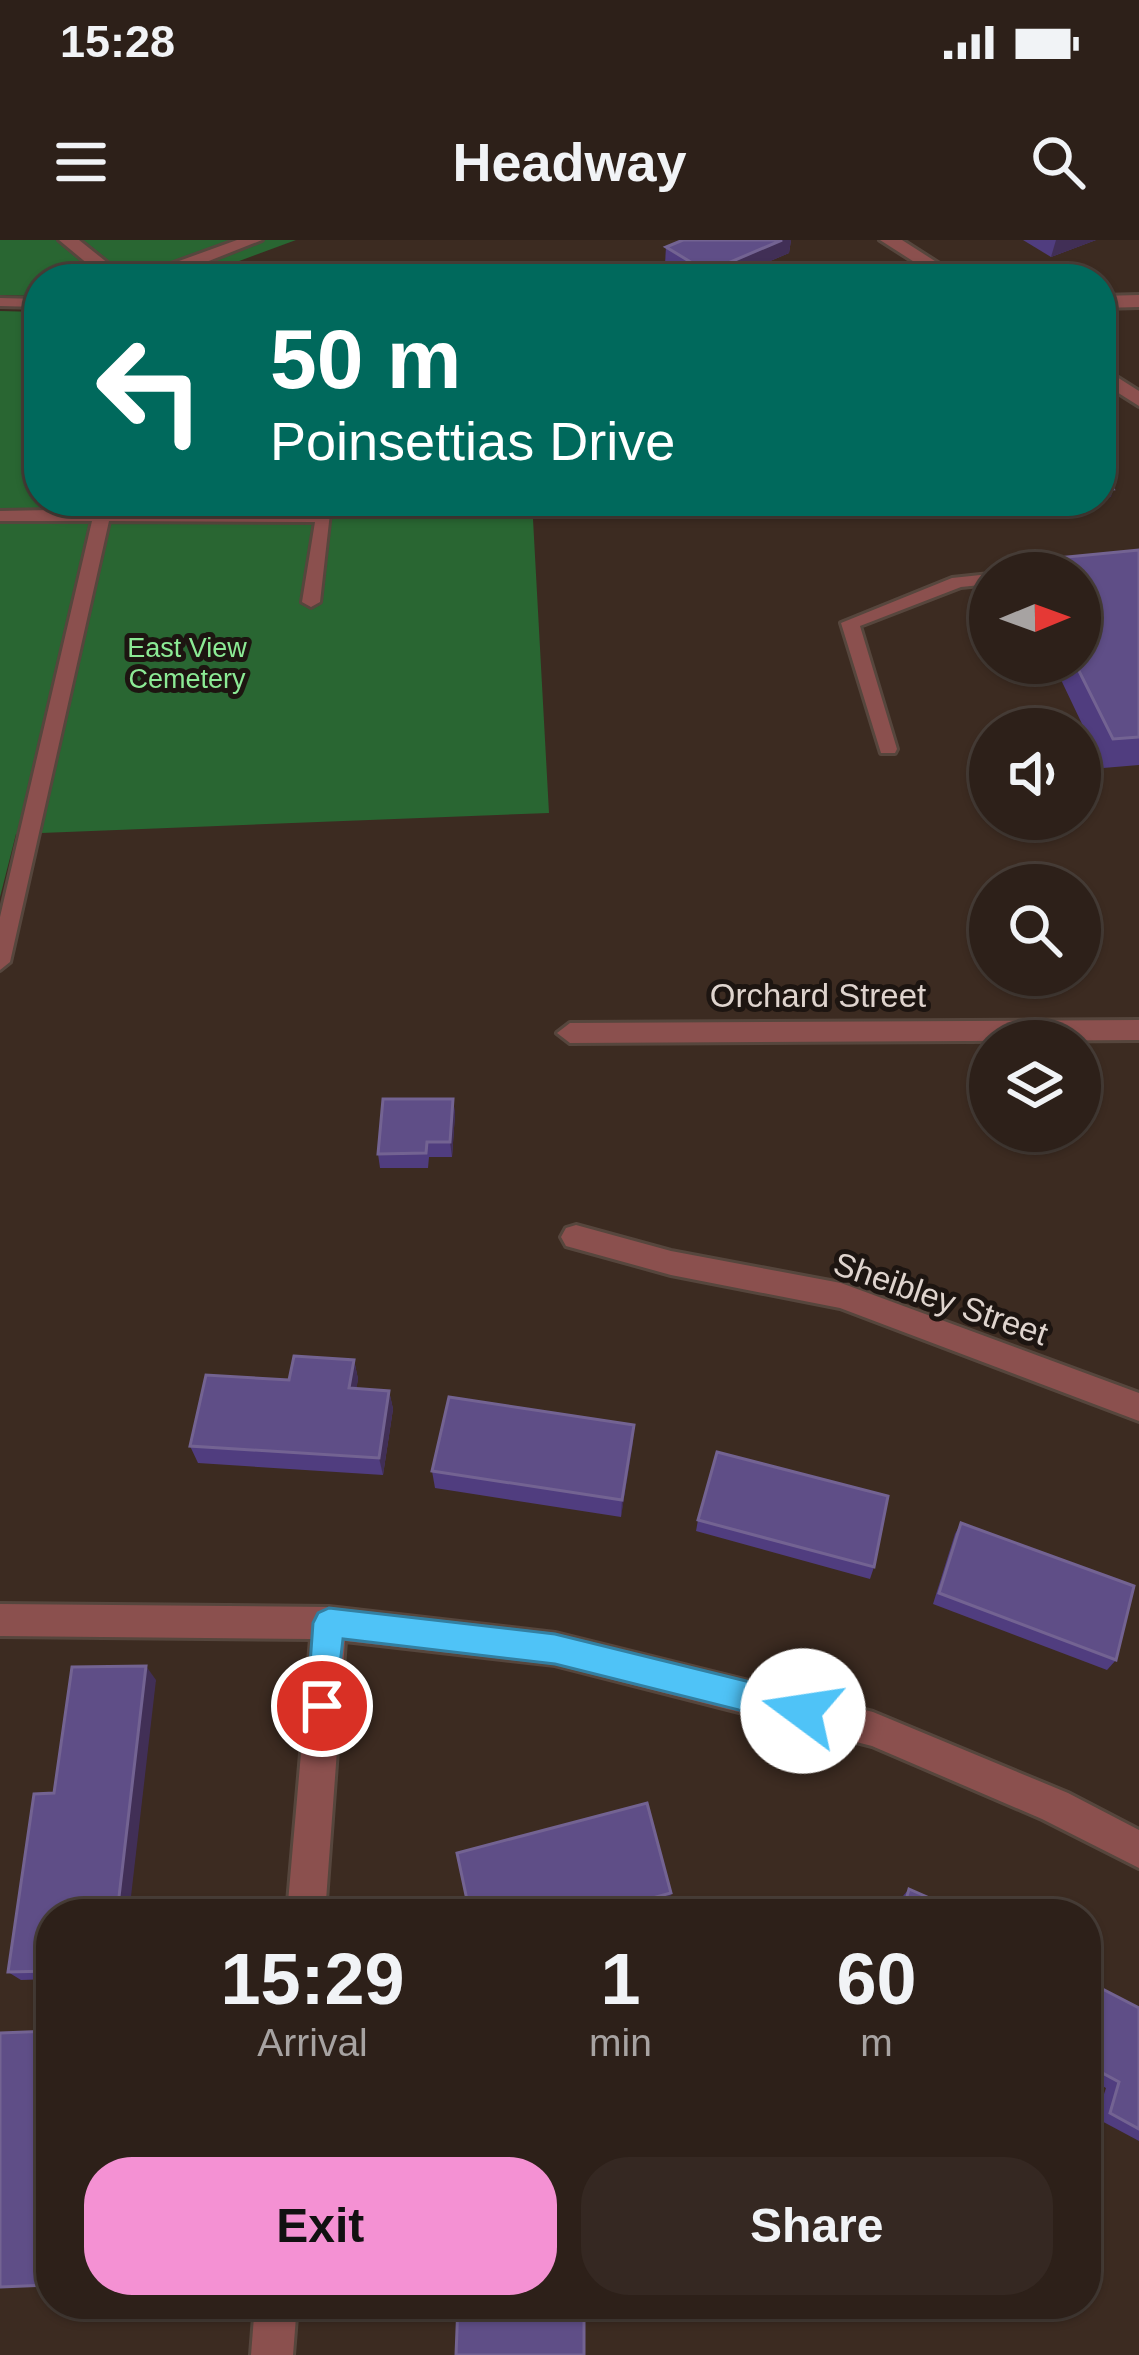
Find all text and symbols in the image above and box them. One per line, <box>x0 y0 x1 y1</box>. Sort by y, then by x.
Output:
text: 15:28 <box>60 16 175 67</box>
icon: menu <box>48 129 114 195</box>
icon: search <box>1025 129 1091 195</box>
text: Headway <box>452 132 687 192</box>
icon: left <box>72 312 228 468</box>
text: 50 m <box>270 312 461 406</box>
text: Poinsettias Drive <box>270 411 675 471</box>
north arrow <box>969 552 1101 684</box>
map controls <box>969 552 1101 1152</box>
park label: East View Cemetery <box>127 633 247 694</box>
button: sound <box>969 708 1101 840</box>
button: search <box>969 864 1101 996</box>
street label: Orchard Street <box>710 977 926 1014</box>
button: layers <box>969 1020 1101 1152</box>
street label: Sheibley Street <box>829 1245 1053 1352</box>
position arrow <box>740 1648 866 1774</box>
pin <box>271 1655 373 1757</box>
icon: arrive <box>289 1673 355 1739</box>
text: 15:29 <box>220 1939 405 2019</box>
text: 1 <box>600 1939 641 2019</box>
text: 60 <box>836 1939 917 2019</box>
text: Arrival <box>257 2021 368 2064</box>
text: min <box>589 2021 652 2064</box>
text: m <box>860 2021 893 2064</box>
button: Exit <box>84 2157 557 2295</box>
button: Share <box>581 2157 1053 2295</box>

